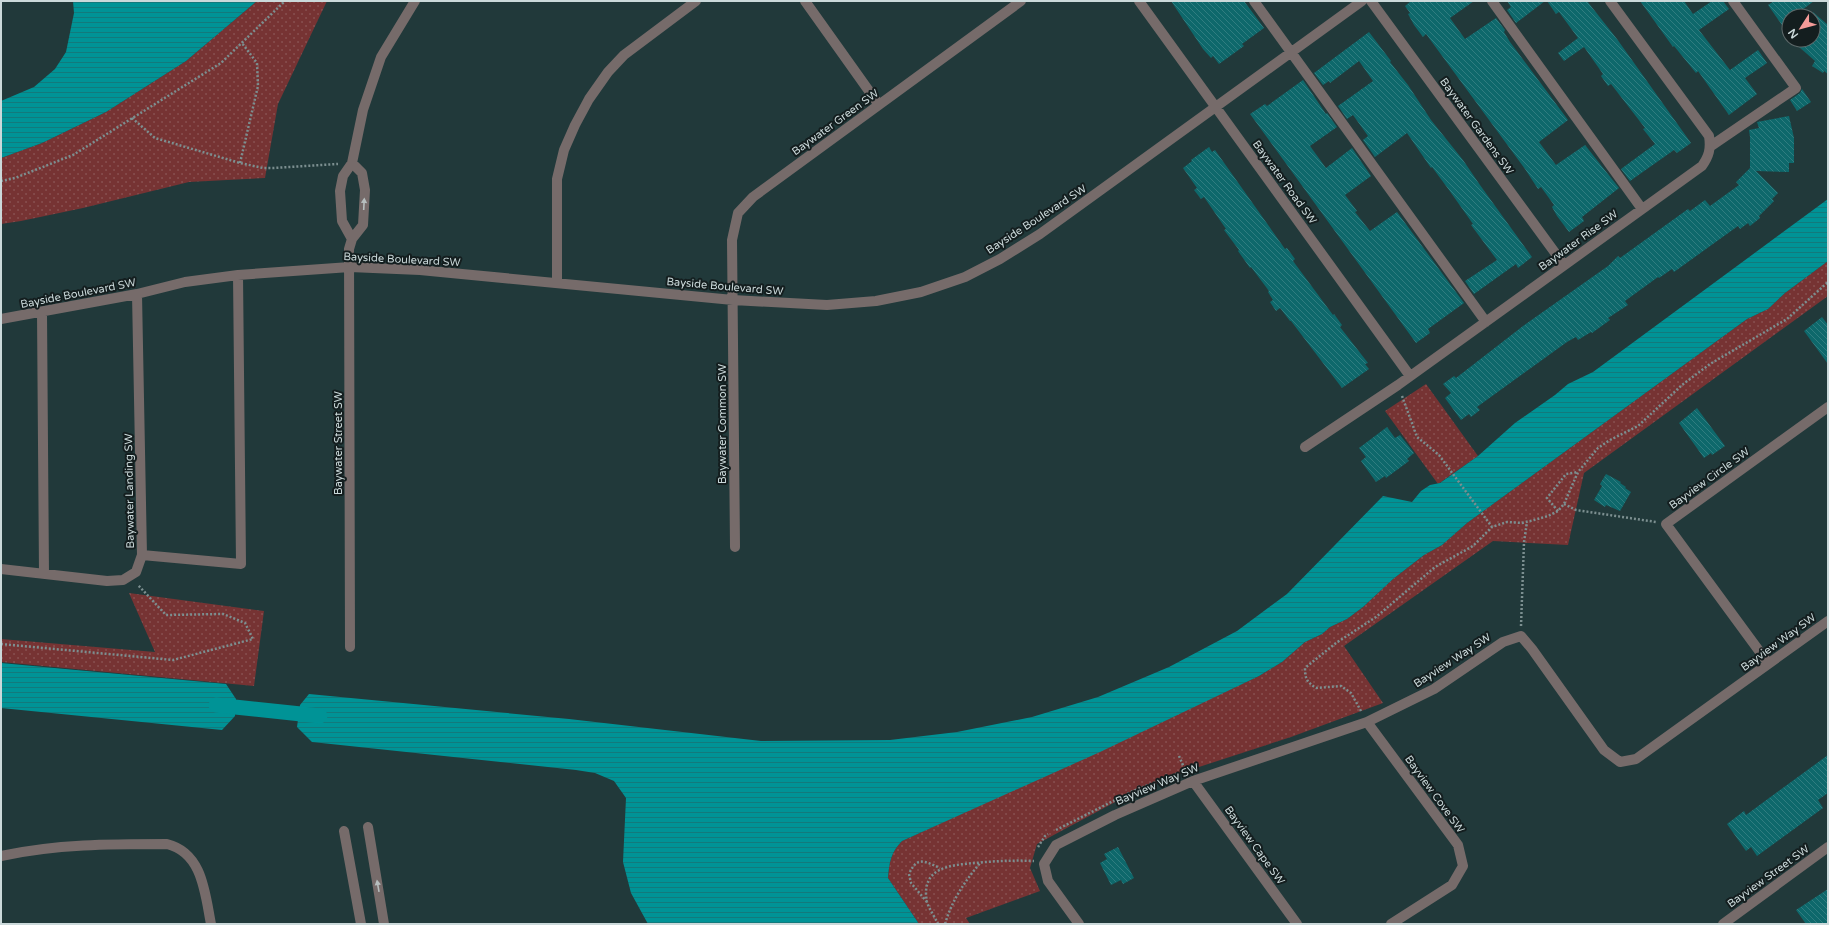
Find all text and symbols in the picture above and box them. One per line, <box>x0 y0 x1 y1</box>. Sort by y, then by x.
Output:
north arrow <box>1781 8 1821 48</box>
text: N <box>1785 26 1801 41</box>
street label: Baywater Gardens SW <box>1437 75 1516 177</box>
street label: Baywater Green SW <box>789 87 881 158</box>
street label: Baywater Road SW <box>1250 138 1319 227</box>
street label: Bayside Boulevard SW <box>984 182 1089 257</box>
one-way arrow <box>361 197 367 210</box>
street label: Baywater Rise SW <box>1536 207 1620 273</box>
street label: Bayside Boulevard SW <box>343 250 461 269</box>
street label: Bayside Boulevard SW <box>666 275 784 298</box>
street label: Bayside Boulevard SW <box>19 276 137 311</box>
street label: Baywater Common SW <box>716 364 729 484</box>
street label: Baywater Street SW <box>332 391 345 495</box>
street label: Baywater Landing SW <box>122 433 137 549</box>
street label: Bayview Circle SW <box>1667 445 1752 512</box>
street label: Bayview Way SW <box>1738 611 1818 674</box>
street label: Bayview Way SW <box>1411 631 1493 690</box>
street label: Bayview Cove SW <box>1402 753 1467 836</box>
street label: Bayview Way SW <box>1114 761 1201 808</box>
street label: Bayview Cape SW <box>1222 804 1287 887</box>
street label: Bayview Street SW <box>1725 842 1812 911</box>
one-way arrow <box>375 879 381 892</box>

